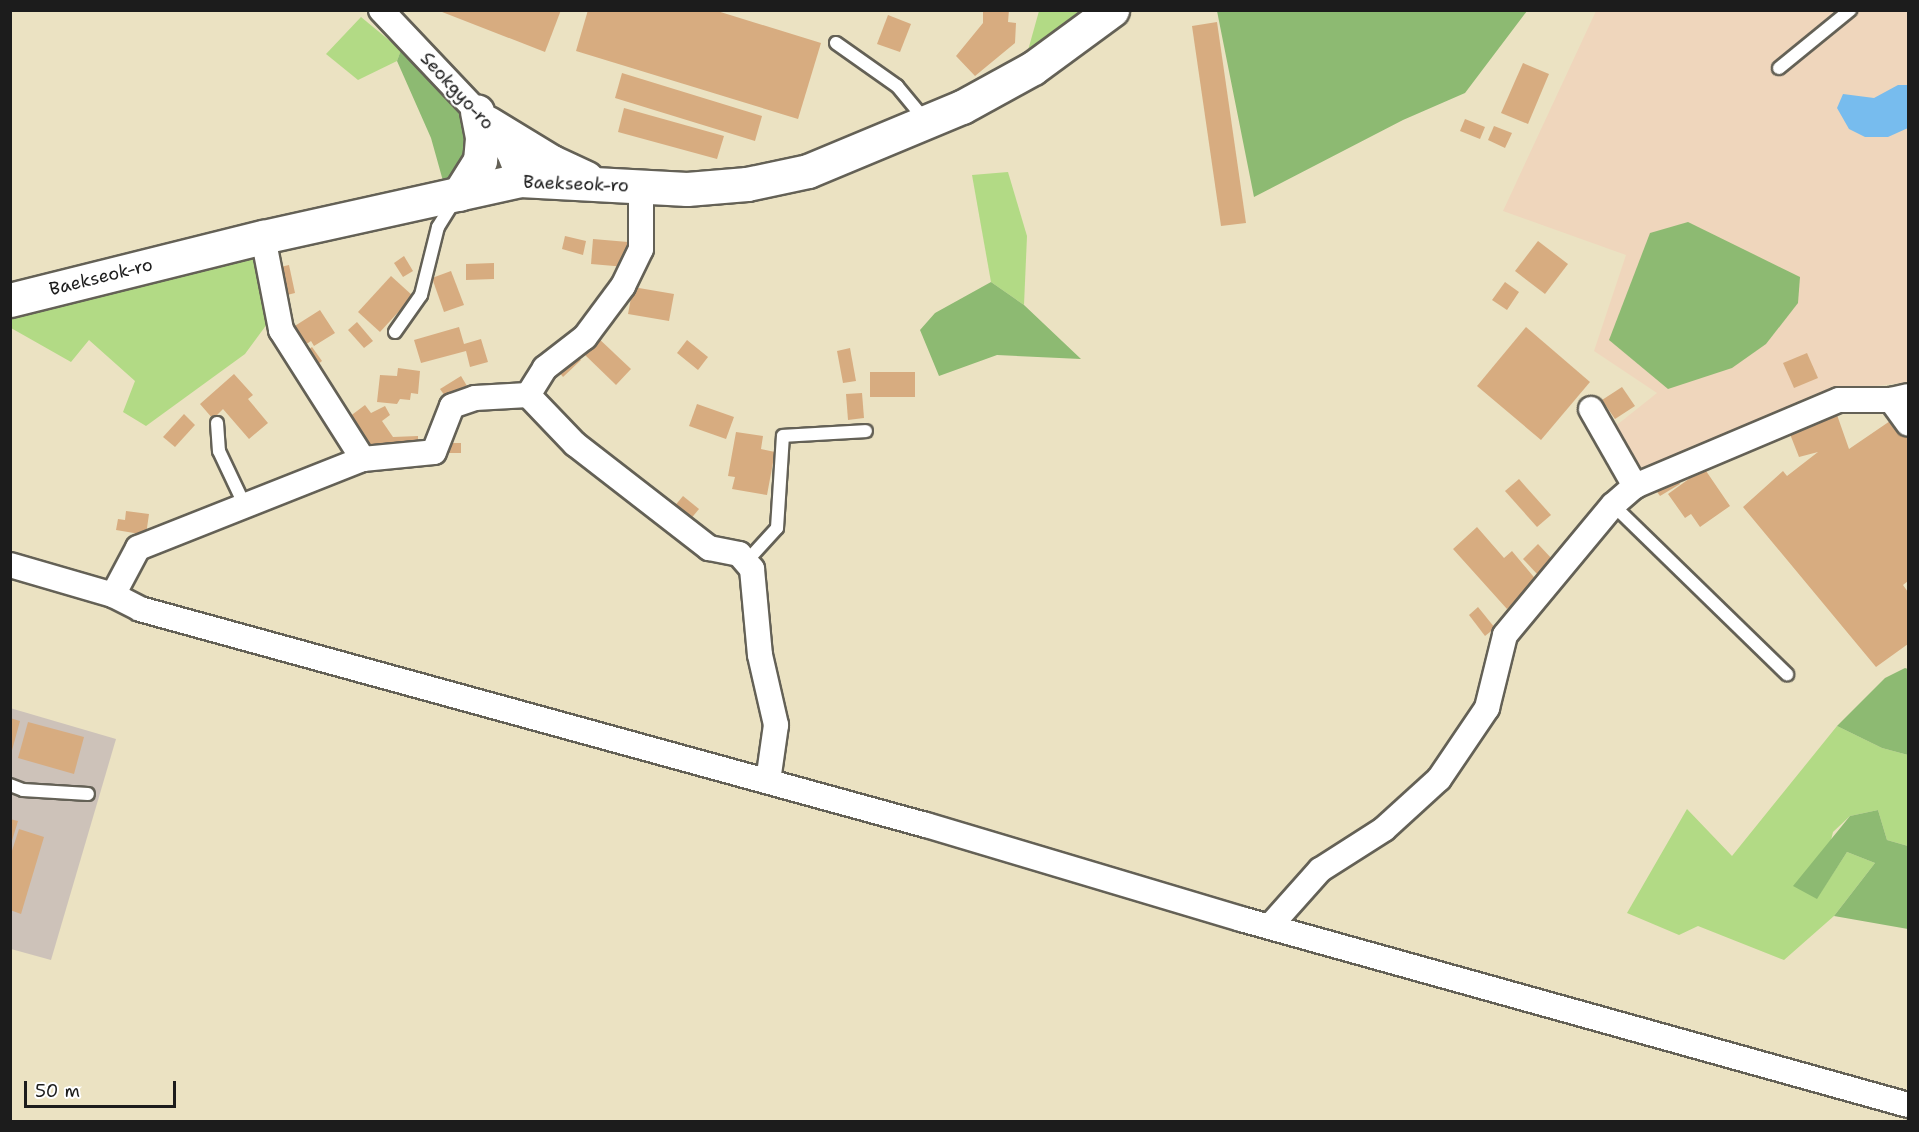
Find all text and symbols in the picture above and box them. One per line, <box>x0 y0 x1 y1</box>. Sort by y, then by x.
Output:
street label: Seokgyo-ro <box>416 48 498 134</box>
street label: Baekseok-ro <box>523 171 629 197</box>
street label: Baekseok-ro <box>47 254 155 300</box>
scale bar <box>27 1069 178 1107</box>
text: 50 m <box>35 1079 80 1103</box>

